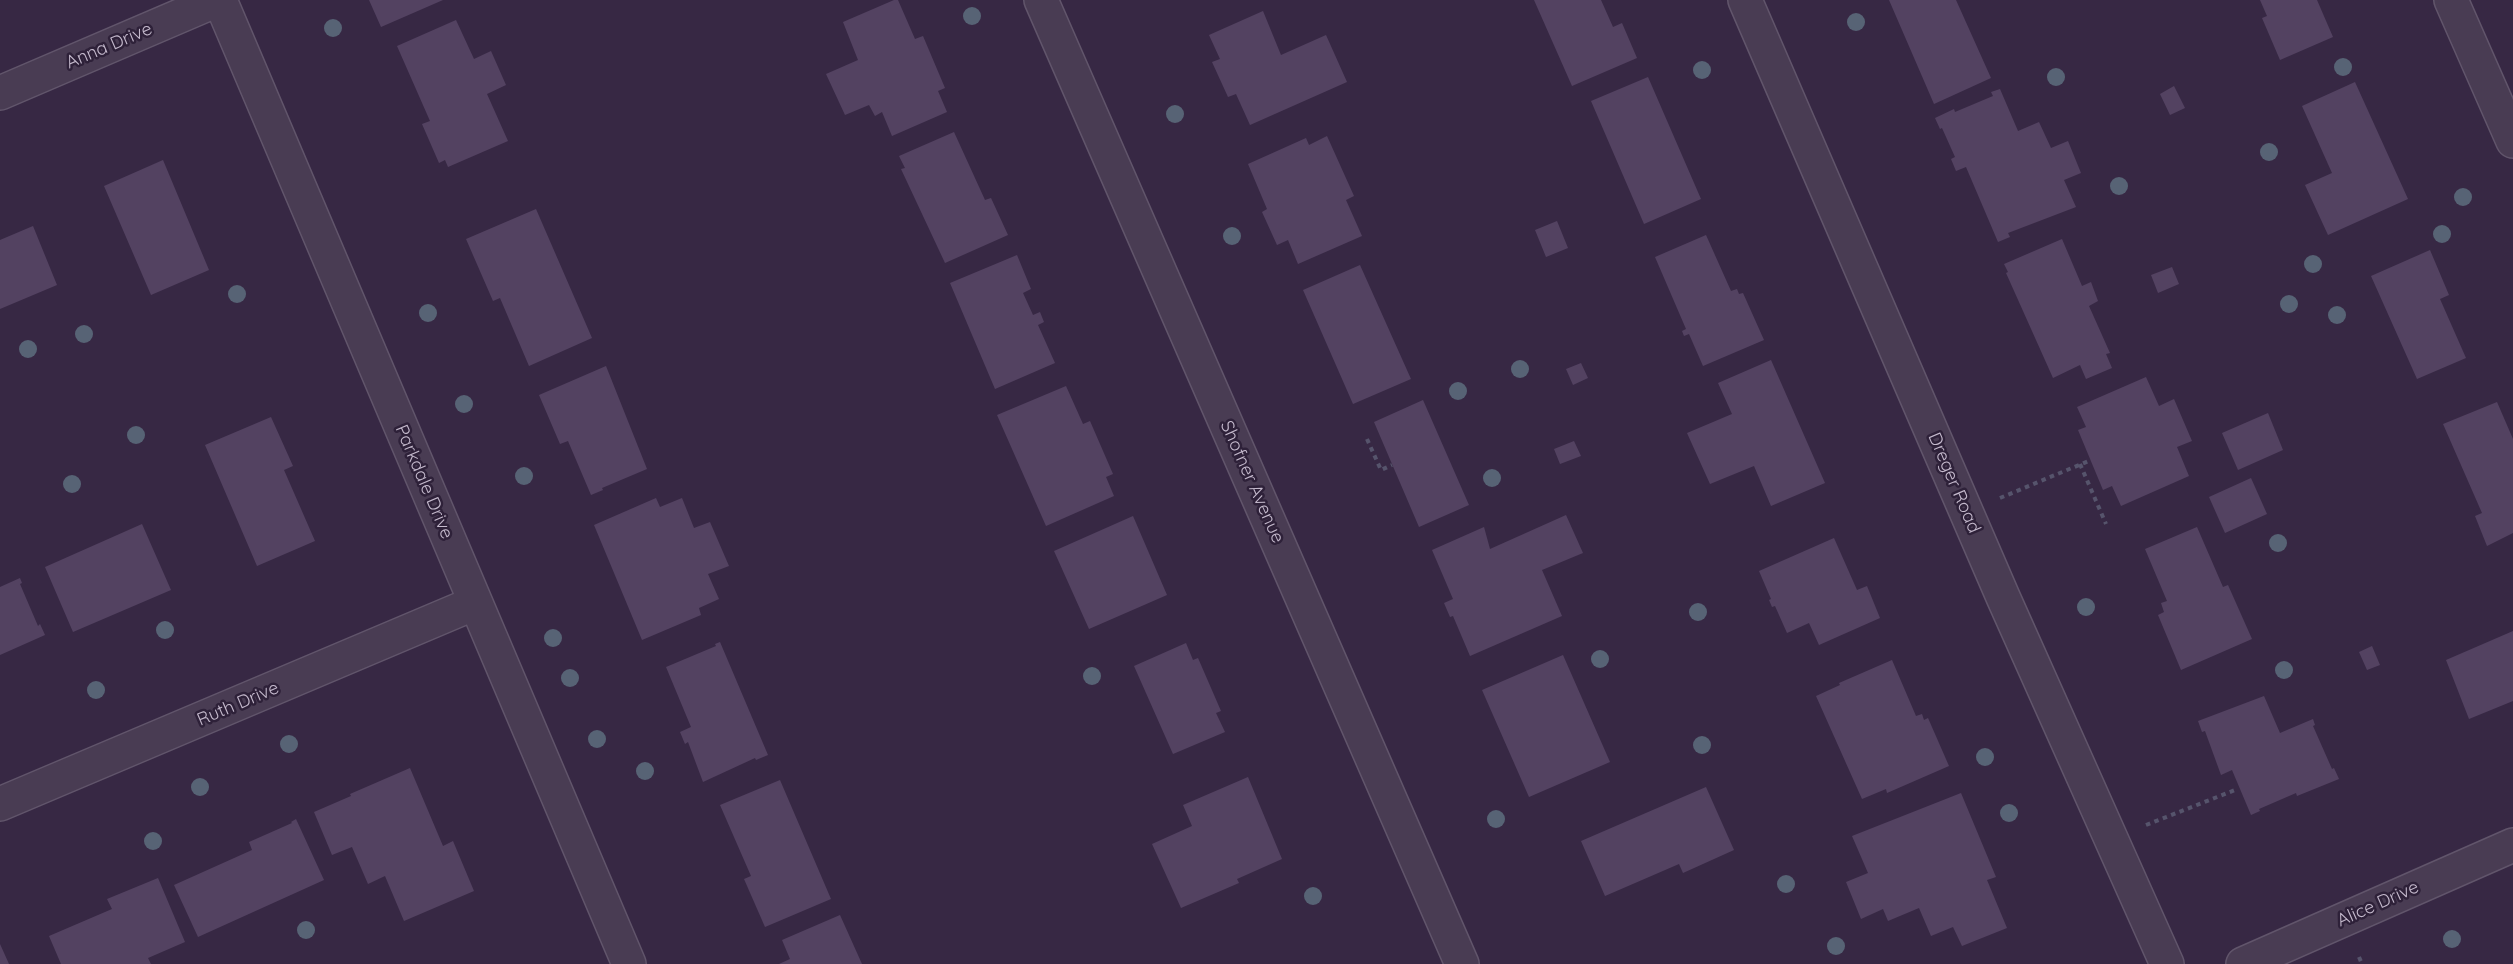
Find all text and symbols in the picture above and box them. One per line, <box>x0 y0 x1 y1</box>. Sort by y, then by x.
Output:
street label: Anna Drive <box>63 18 155 74</box>
street label: Shofner Avenue <box>1215 417 1289 547</box>
street label: Parkdale Drive <box>390 422 458 542</box>
street label: Dreger Road <box>1923 429 1985 537</box>
street label: Ruth Drive <box>194 677 282 731</box>
street label: Alice Drive <box>2334 876 2422 932</box>

